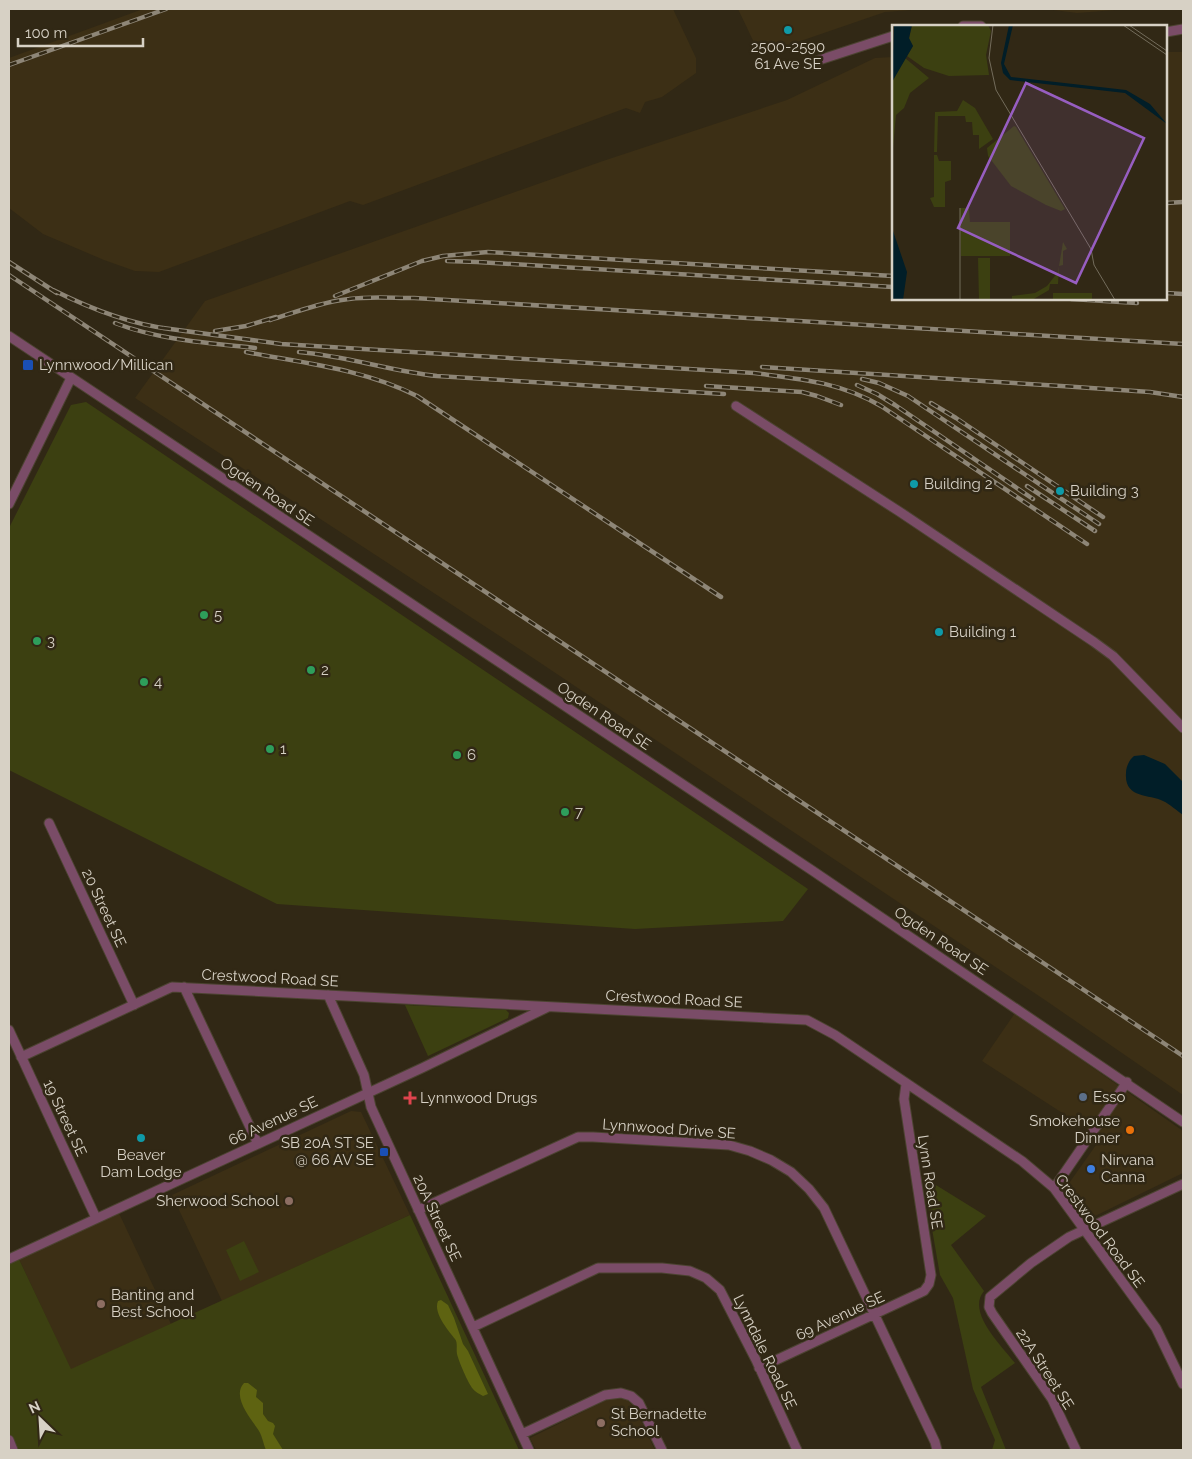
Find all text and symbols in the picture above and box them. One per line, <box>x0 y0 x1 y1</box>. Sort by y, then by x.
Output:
scale bar <box>18 15 142 47</box>
text: 100 m <box>25 24 67 42</box>
marker: 2500-2590 61 Ave SE <box>782 24 794 36</box>
inset map <box>892 25 1167 300</box>
place label: 2500-2590 61 Ave SE <box>751 38 825 73</box>
place label: Lynnwood/Millican <box>39 356 173 374</box>
marker: Lynnwood/Millican <box>21 358 35 372</box>
street label: Ogden Road SE <box>217 454 317 530</box>
place label: Building 2 <box>924 475 993 493</box>
marker: Building 2 <box>908 478 920 490</box>
place label: Building 3 <box>1070 482 1139 500</box>
marker: Building 3 <box>1054 485 1066 497</box>
place label: 5 <box>214 606 222 624</box>
marker: 5 <box>198 609 210 621</box>
place label: Building 1 <box>949 623 1017 641</box>
marker: Building 1 <box>933 626 945 638</box>
place label: 3 <box>47 632 55 650</box>
marker: 3 <box>31 635 43 647</box>
place label: 2 <box>321 661 329 679</box>
marker: 2 <box>305 664 317 676</box>
place label: 4 <box>154 673 162 691</box>
marker: 4 <box>138 676 150 688</box>
street label: Ogden Road SE <box>554 678 654 754</box>
place label: 1 <box>280 740 287 758</box>
marker: 1 <box>264 743 276 755</box>
place label: 6 <box>467 746 476 764</box>
marker: 6 <box>451 749 463 761</box>
place label: 7 <box>575 803 583 821</box>
marker: 7 <box>559 806 571 818</box>
street label: 20 Street SE <box>78 866 130 950</box>
street label: Ogden Road SE <box>891 903 991 979</box>
street label: Crestwood Road SE <box>201 965 339 991</box>
street label: Crestwood Road SE <box>605 986 743 1012</box>
street label: 19 Street SE <box>39 1077 91 1159</box>
place label: Esso <box>1093 1088 1126 1106</box>
place label: Lynnwood Drugs <box>420 1089 537 1107</box>
marker: Esso <box>1077 1091 1089 1103</box>
marker: Lynnwood Drugs <box>404 1092 416 1104</box>
street label: 66 Avenue SE <box>226 1093 320 1149</box>
place label: Smokehouse Dinner <box>1029 1112 1121 1147</box>
street label: Lynnwood Drive SE <box>602 1115 736 1143</box>
marker: Smokehouse Dinner <box>1124 1124 1136 1136</box>
marker: Beaver Dam Lodge <box>135 1132 147 1144</box>
place label: SB 20A ST SE @ 66 AV SE <box>281 1134 374 1169</box>
street label: Lynn Road SE <box>914 1134 946 1230</box>
place label: Beaver Dam Lodge <box>100 1146 182 1181</box>
marker: SB 20A ST SE @ 66 AV SE <box>378 1146 390 1158</box>
place label: Nirvana Canna <box>1101 1151 1154 1186</box>
marker: Nirvana Canna <box>1085 1163 1097 1175</box>
street label: Crestwood Road SE <box>1051 1171 1149 1291</box>
street label: 20A Street SE <box>409 1172 465 1264</box>
place label: Sherwood School <box>156 1192 280 1210</box>
marker: Sherwood School <box>283 1195 295 1207</box>
place label: Banting and Best School <box>111 1286 195 1321</box>
street label: 69 Avenue SE <box>793 1288 887 1344</box>
street label: Lynndale Road SE <box>729 1292 801 1412</box>
marker: Banting and Best School <box>95 1298 107 1310</box>
street label: 22A Street SE <box>1012 1325 1078 1413</box>
north arrow <box>15 1394 65 1444</box>
text: N <box>26 1398 43 1417</box>
place label: St Bernadette School <box>611 1405 707 1440</box>
marker: St Bernadette School <box>595 1417 607 1429</box>

